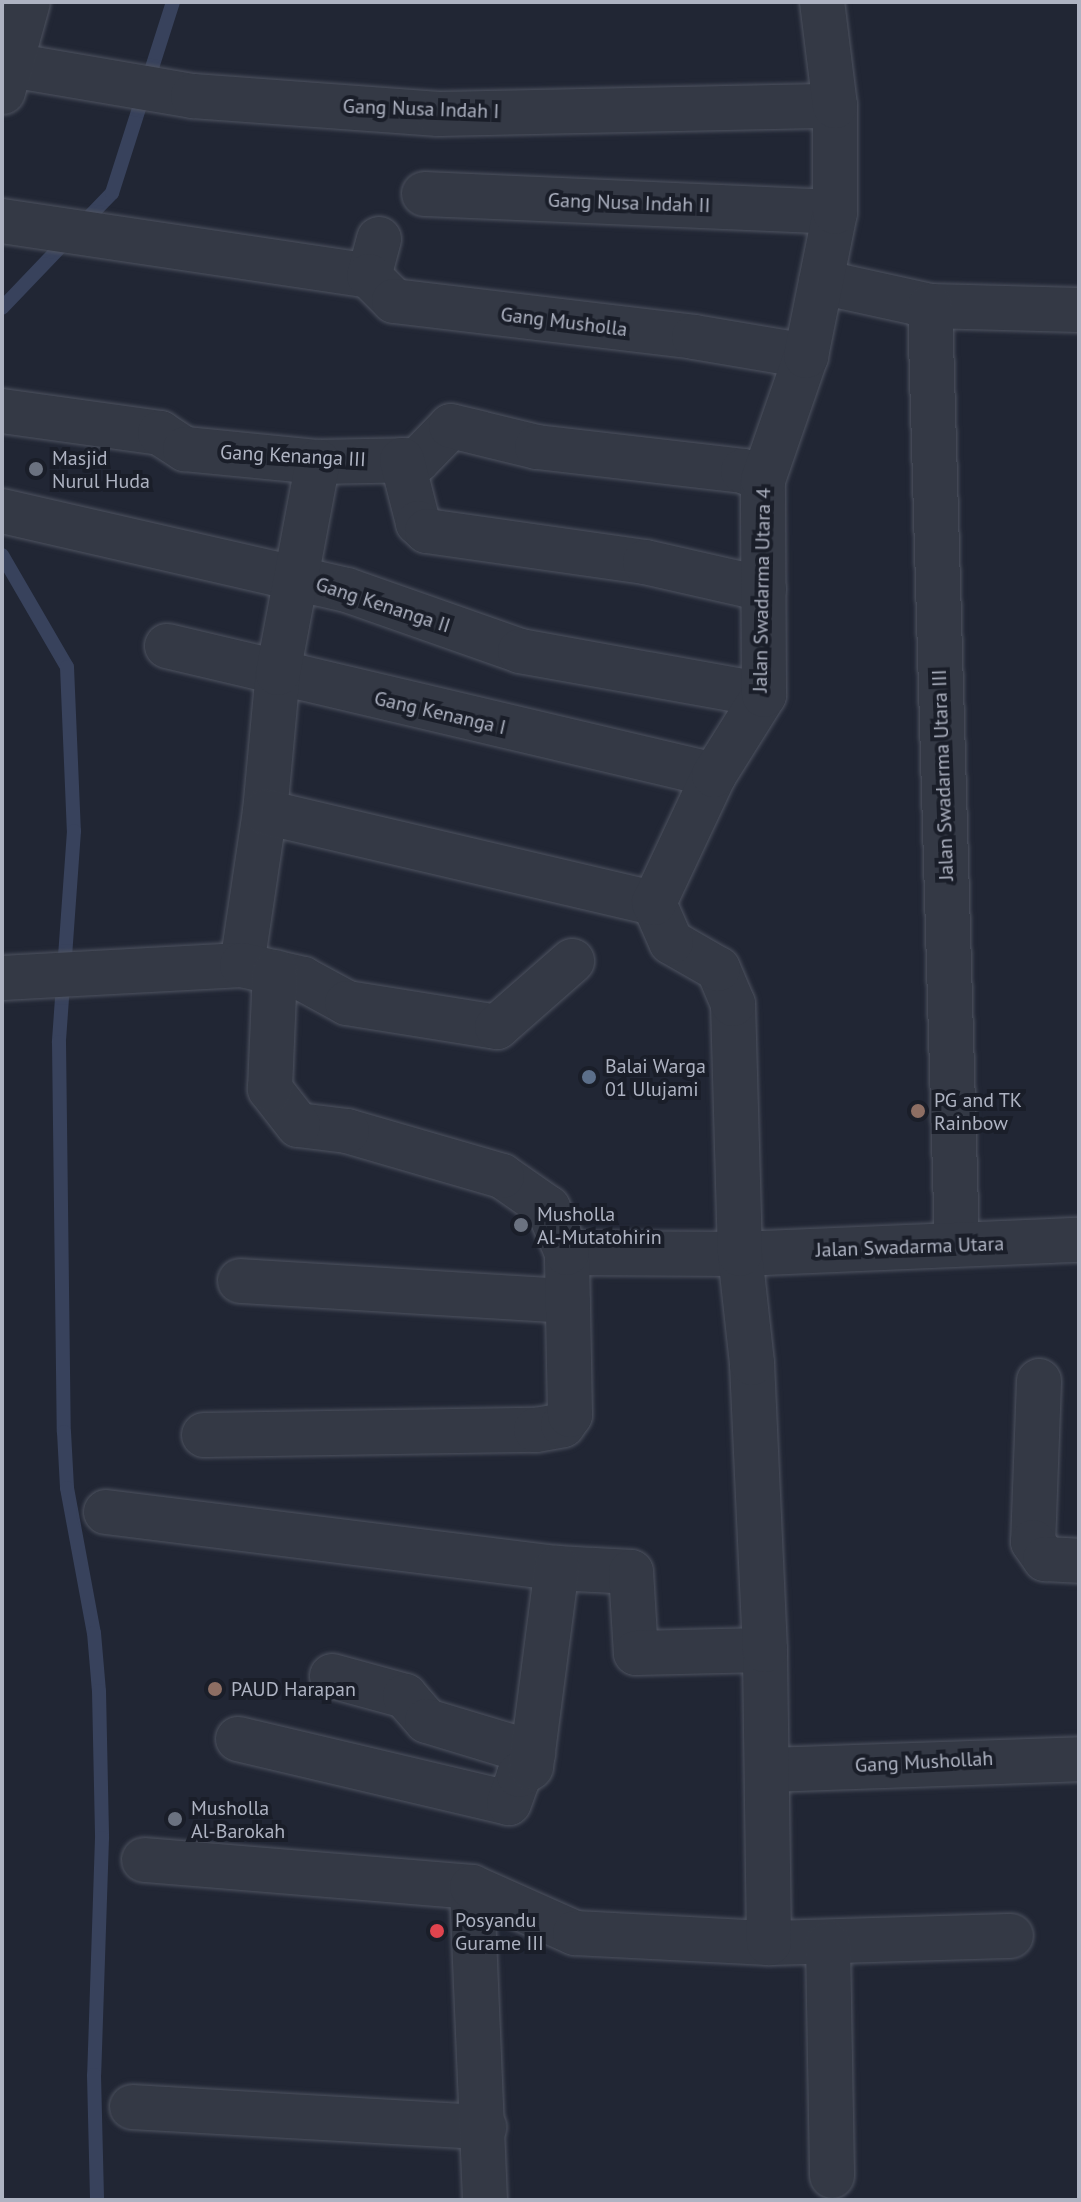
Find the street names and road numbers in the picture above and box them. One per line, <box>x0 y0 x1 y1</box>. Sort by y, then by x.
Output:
street label: Gang Nusa Indah I <box>342 94 500 124</box>
street label: Gang Nusa Indah II <box>547 188 711 218</box>
street label: Gang Musholla <box>499 302 629 342</box>
street label: Gang Kenanga III <box>220 440 366 472</box>
street label: Jalan Swadarma Utara 4 <box>748 487 776 693</box>
street label: Gang Kenanga II <box>313 572 453 638</box>
street label: Jalan Swadarma Utara III <box>927 669 959 881</box>
street label: Gang Kenanga I <box>372 686 508 740</box>
street label: Jalan Swadarma Utara <box>815 1232 1005 1262</box>
street label: Gang Mushollah <box>854 1746 994 1778</box>

